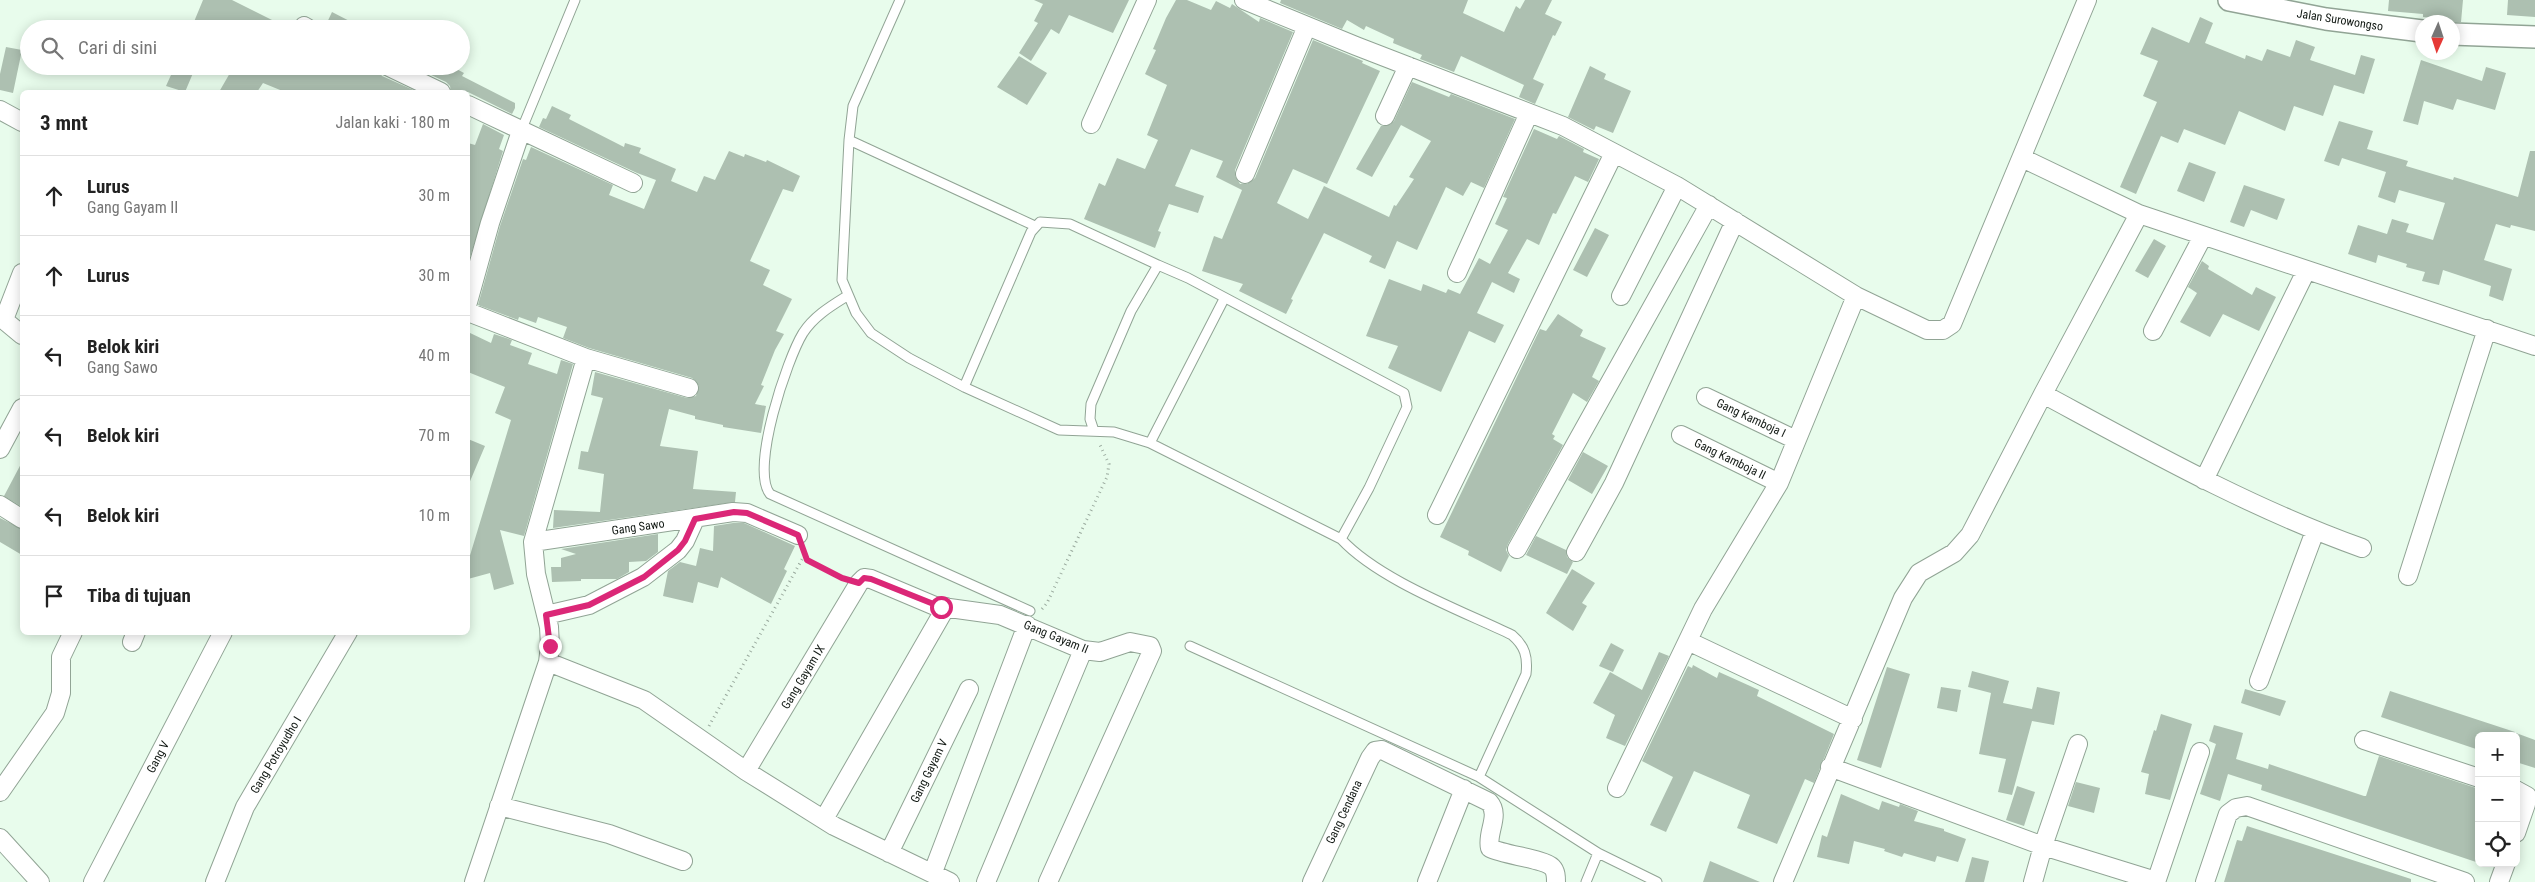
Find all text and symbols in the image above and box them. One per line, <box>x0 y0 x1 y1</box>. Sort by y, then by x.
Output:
street label: Jalan Surowongso <box>2296 6 2384 34</box>
north arrow <box>2415 15 2460 60</box>
search box <box>20 20 470 75</box>
icon: search <box>38 34 66 62</box>
text: Cari di sini <box>78 36 157 59</box>
text: 3 mnt <box>40 111 88 135</box>
text: Jalan kaki · 180 m <box>335 113 450 132</box>
text: Lurus <box>87 175 130 198</box>
icon: ahead <box>40 182 68 210</box>
text: 30 m <box>418 186 450 205</box>
text: Gang Gayam II <box>87 198 178 217</box>
icon: ahead <box>40 262 68 290</box>
text: Lurus <box>87 264 130 287</box>
text: 30 m <box>418 266 450 285</box>
text: Belok kiri <box>87 335 159 358</box>
icon: left <box>40 342 68 370</box>
text: 40 m <box>418 346 450 365</box>
text: Gang Sawo <box>87 358 158 377</box>
street label: Gang Kamboja I <box>1714 396 1788 440</box>
icon: left <box>40 422 68 450</box>
text: Belok kiri <box>87 424 159 447</box>
text: 70 m <box>418 426 450 445</box>
street label: Gang Kamboja II <box>1692 436 1768 482</box>
icon: left <box>40 502 68 530</box>
text: Belok kiri <box>87 504 159 527</box>
text: 10 m <box>418 506 450 525</box>
street label: Gang Sawo <box>611 516 665 538</box>
icon: arrive <box>40 582 68 610</box>
text: Tiba di tujuan <box>87 584 191 607</box>
route start <box>930 596 953 619</box>
street label: Gang Gayam II <box>1022 618 1090 656</box>
route end <box>539 635 562 658</box>
street label: Gang Gayam IX <box>778 642 828 712</box>
street label: Gang Potroyudho I <box>248 714 304 796</box>
map controls <box>2475 732 2520 867</box>
button: + <box>2475 732 2520 777</box>
street label: Gang Gayam V <box>908 737 951 805</box>
street label: Gang V <box>144 738 172 775</box>
button: − <box>2475 777 2520 822</box>
street label: Gang Cendana <box>1323 778 1365 846</box>
button: locate <box>2475 822 2520 867</box>

